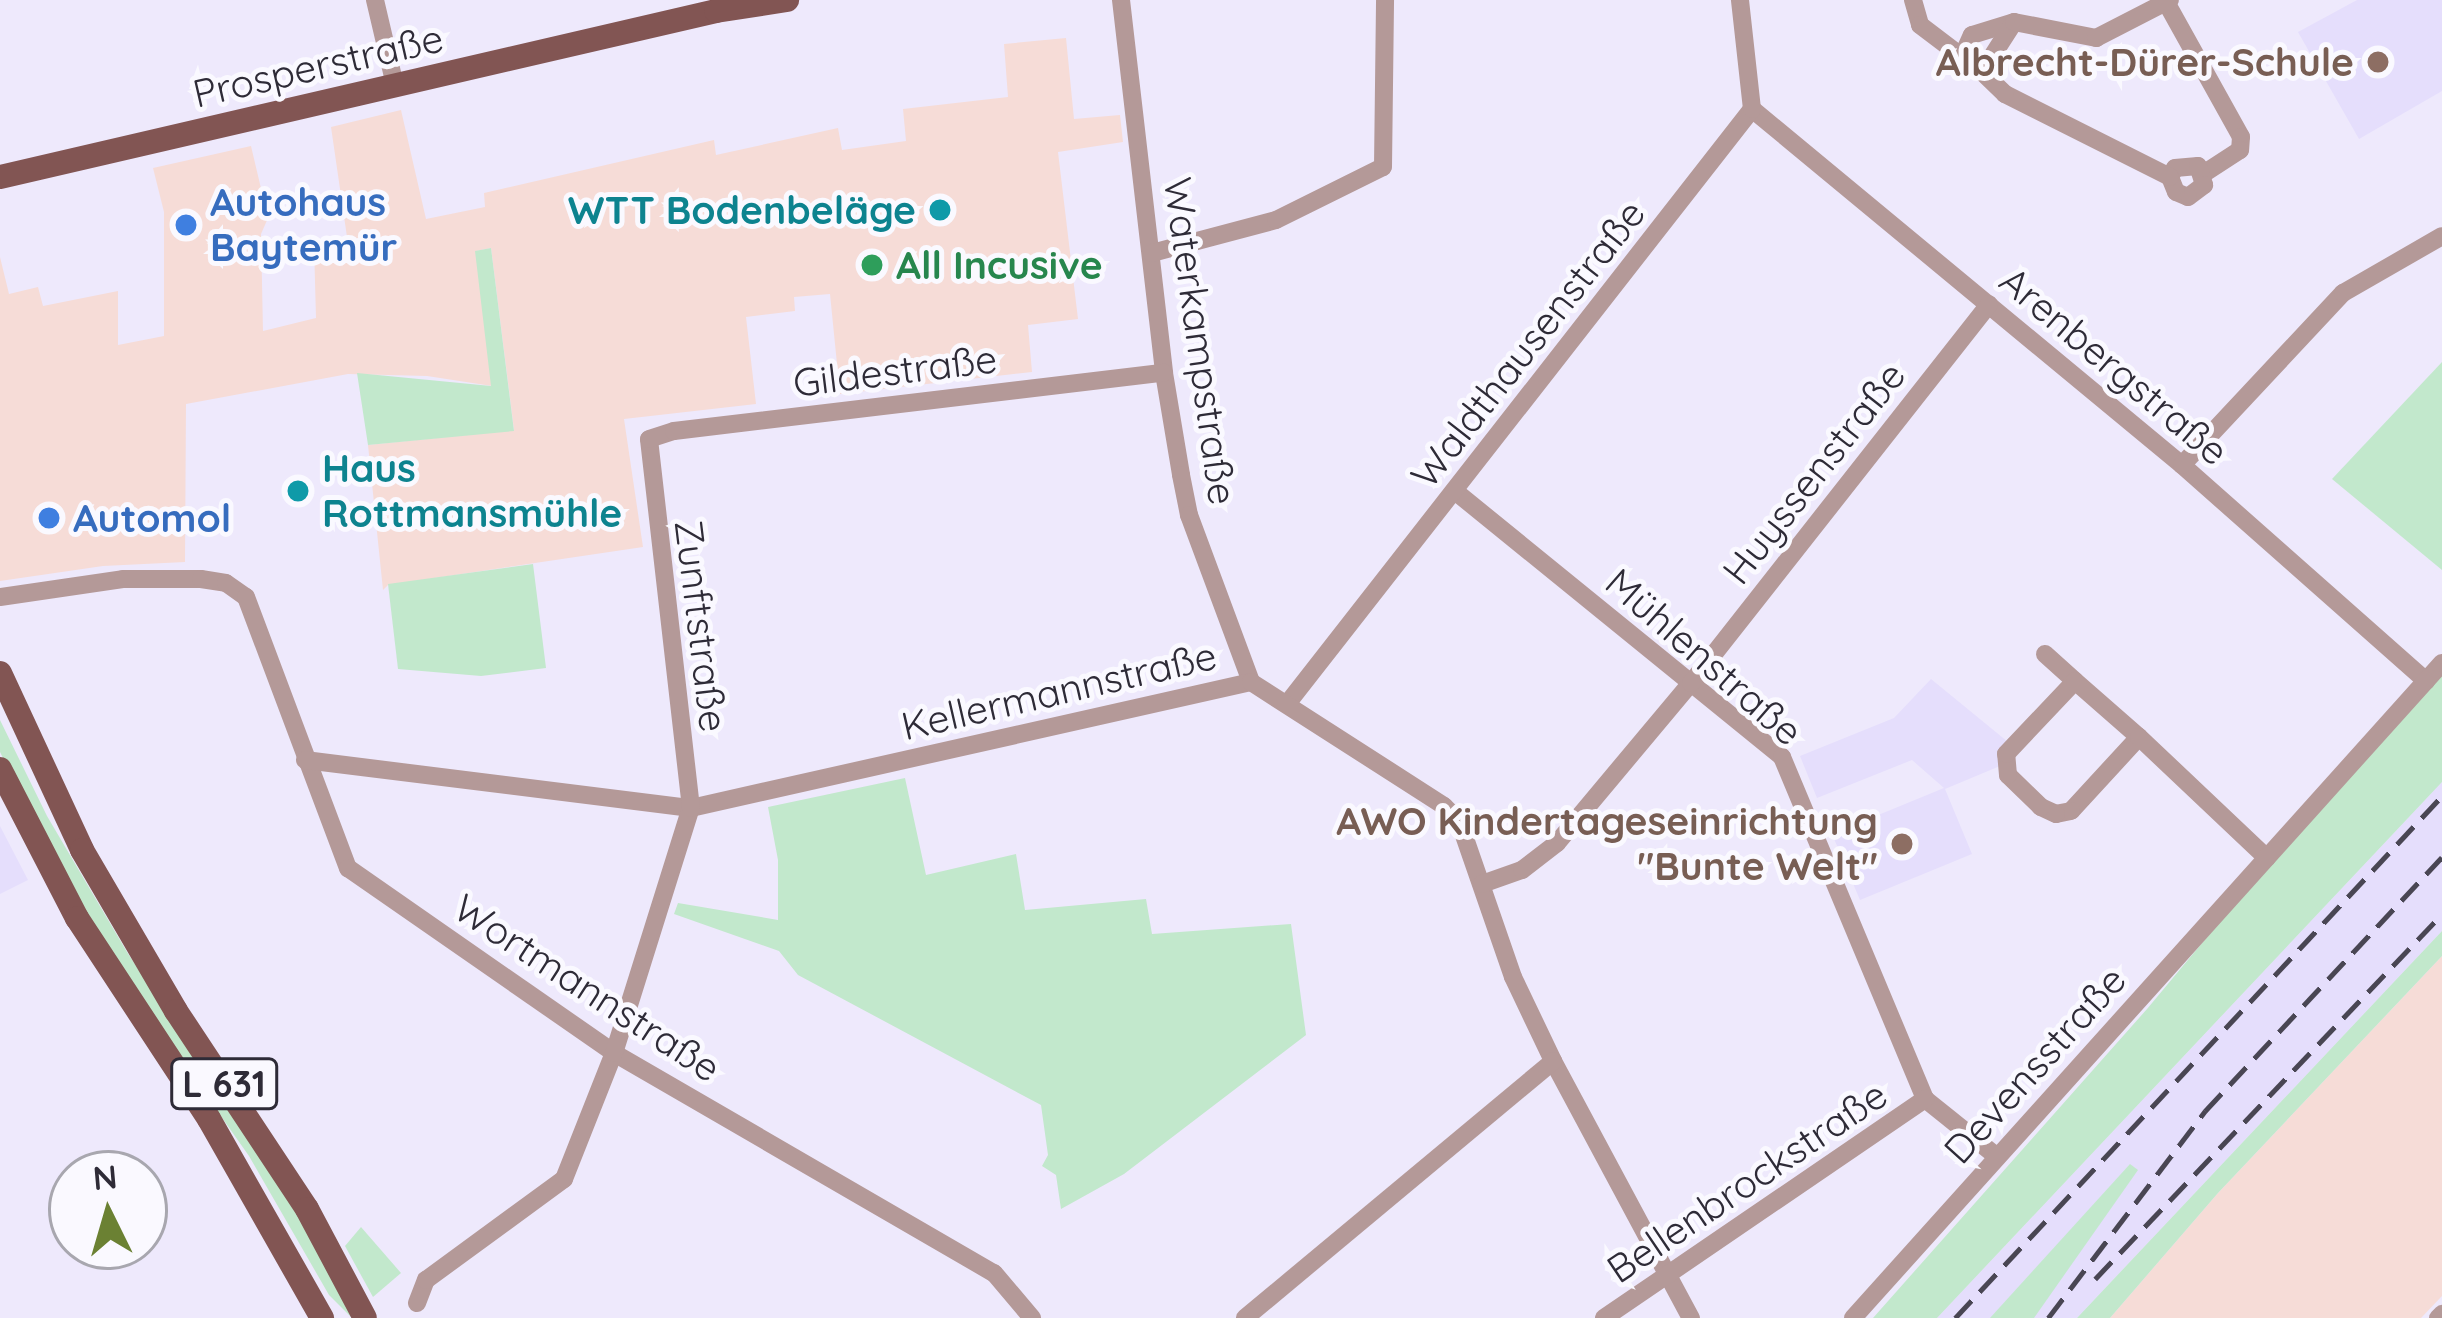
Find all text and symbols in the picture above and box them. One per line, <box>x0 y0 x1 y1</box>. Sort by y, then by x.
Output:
street label: Prosperstraße <box>188 14 448 118</box>
place label: Albrecht-Dürer-Schule <box>1936 39 2354 85</box>
marker: Albrecht-Dürer-Schule <box>2365 49 2391 75</box>
street label: Waterkampstraße <box>1154 174 1246 508</box>
place label: Autohaus Baytemür <box>210 180 397 271</box>
place label: WTT Bodenbeläge <box>568 187 916 233</box>
street label: Waldthausenstraße <box>1401 191 1655 497</box>
marker: WTT Bodenbeläge <box>927 197 953 223</box>
marker: Autohaus Baytemür <box>173 212 199 238</box>
place label: All Incusive <box>896 242 1103 288</box>
marker: All Incusive <box>859 252 885 278</box>
street label: Arenbergstraße <box>1990 257 2238 475</box>
street label: Gildestraße <box>790 335 1000 407</box>
street label: Huyssenstraße <box>1713 353 1915 593</box>
place label: Haus Rottmansmühle <box>322 446 622 537</box>
marker: Haus Rottmansmühle <box>285 478 311 504</box>
place label: Automol <box>73 495 231 541</box>
marker: Automol <box>36 505 62 531</box>
street label: Zunftstraße <box>665 517 737 735</box>
street label: Mühlenstraße <box>1596 559 1812 755</box>
street label: Kellermannstraße <box>897 632 1221 750</box>
place label: AWO Kindertageseinrichtung "Bunte Welt" <box>1336 799 1878 890</box>
marker: AWO Kindertageseinrichtung "Bunte Welt" <box>1889 831 1915 857</box>
street label: Wortmannstraße <box>445 884 729 1092</box>
street label: Devensstraße <box>1934 957 2136 1173</box>
road number: L 631 <box>170 1054 278 1114</box>
street label: Bellenbrockstraße <box>1598 1071 1896 1293</box>
north arrow <box>48 1150 168 1270</box>
text: N <box>91 1155 119 1198</box>

